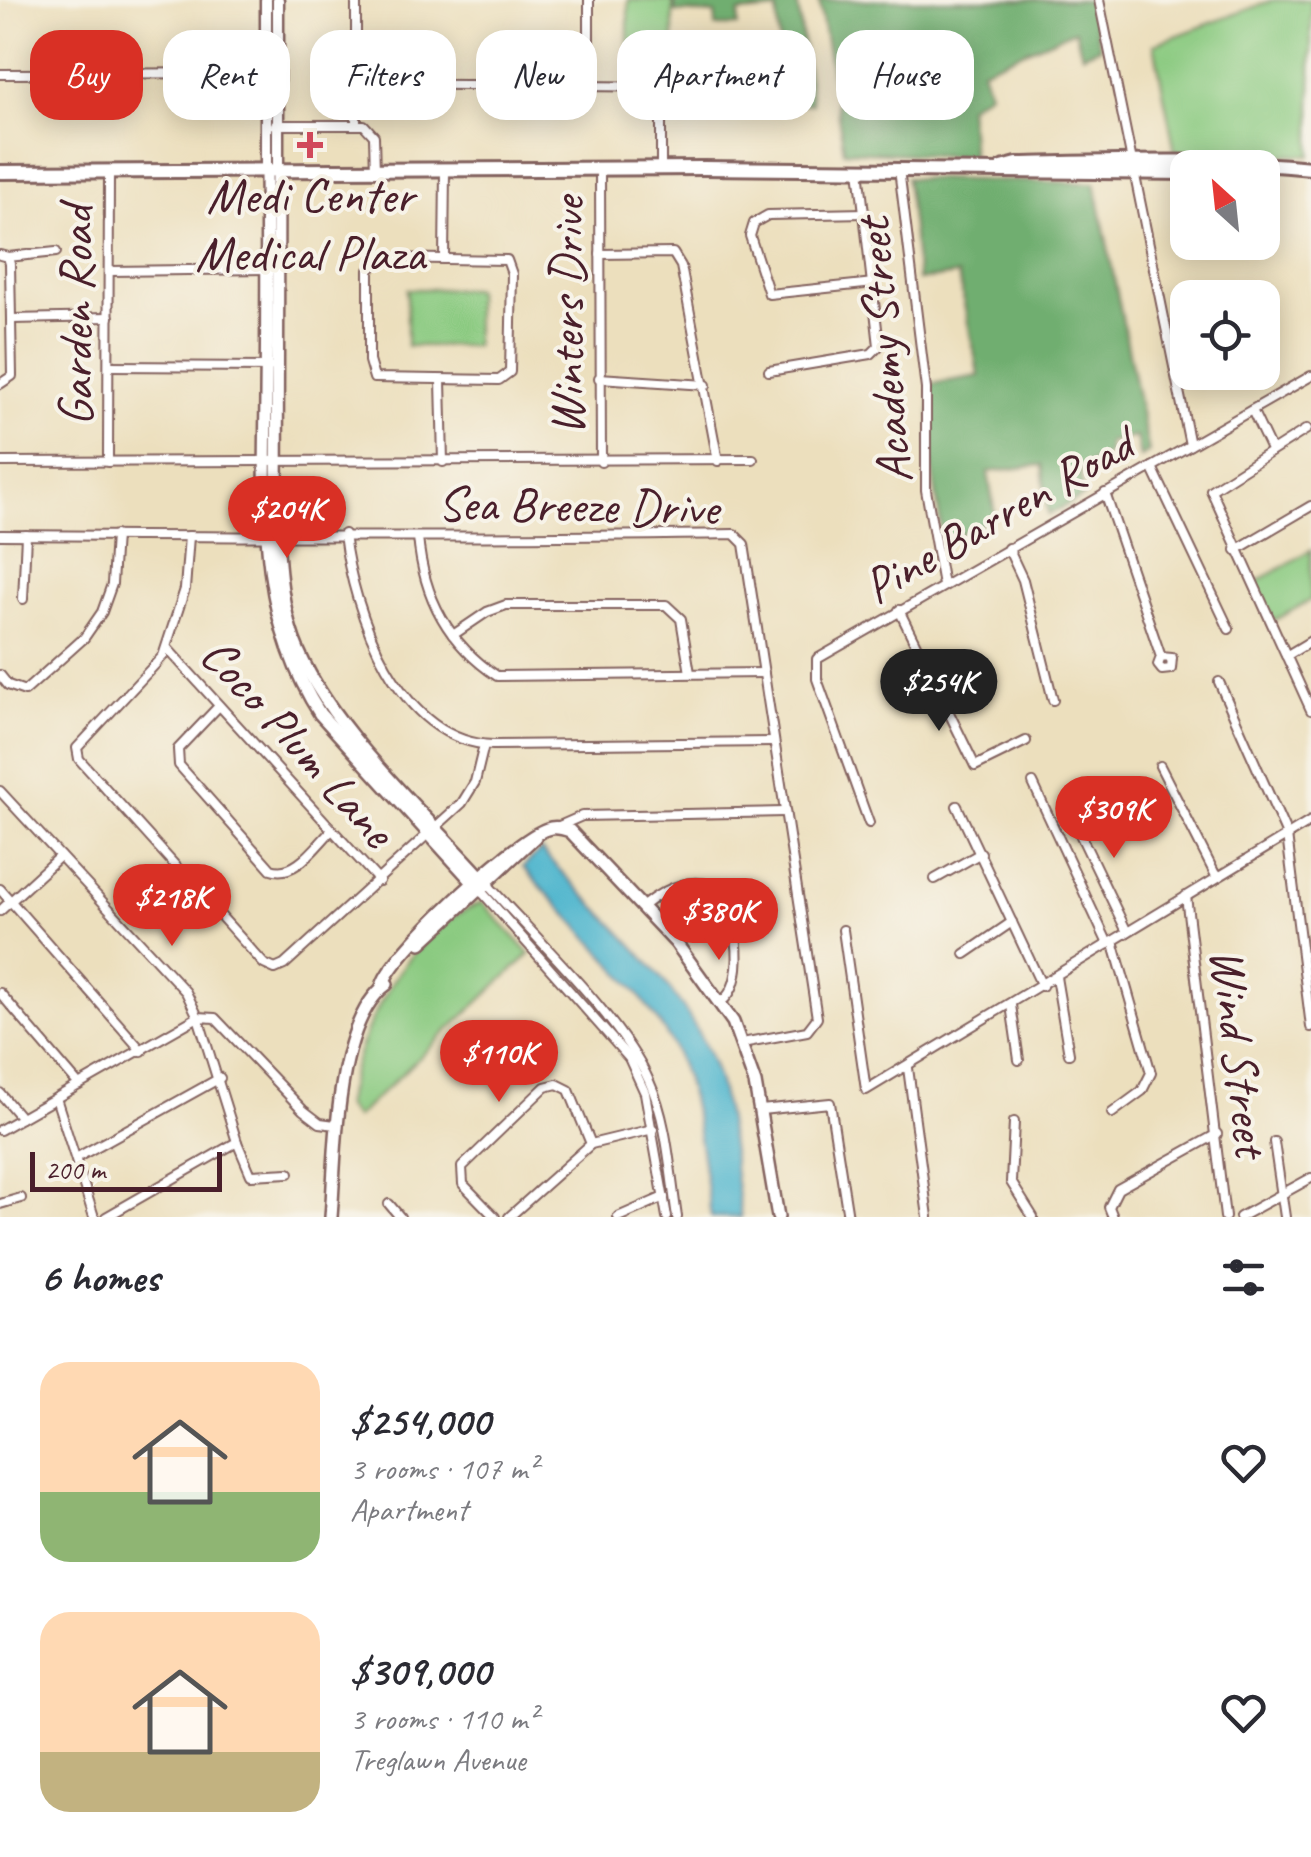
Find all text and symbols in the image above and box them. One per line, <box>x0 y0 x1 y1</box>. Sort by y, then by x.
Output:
chip: Buy <box>30 30 143 120</box>
chip: Rent <box>163 30 290 120</box>
chip: Filters <box>310 30 456 120</box>
chip: New <box>476 30 597 120</box>
chip: Apartment <box>617 30 816 120</box>
chip: House <box>836 30 974 120</box>
marker: Medi Center Medical Plaza <box>297 132 323 158</box>
north arrow <box>1170 150 1280 260</box>
map controls <box>1170 150 1280 390</box>
place label: Medi Center Medical Plaza <box>195 164 428 285</box>
street label: Winters Drive <box>535 193 598 435</box>
street label: Garden Road <box>44 199 107 426</box>
street label: Academy Street <box>840 211 926 486</box>
button: locate <box>1170 280 1280 390</box>
street label: Pine Barren Road <box>852 409 1150 618</box>
street label: Sea Breeze Drive <box>437 472 723 540</box>
pin: $204K <box>217 476 357 561</box>
text: $204K <box>250 488 324 529</box>
street label: Coco Plum Lane <box>187 624 411 862</box>
pin: $254K <box>869 649 1009 734</box>
text: $254K <box>902 661 976 702</box>
pin: $309K <box>1044 776 1184 861</box>
text: $309K <box>1077 788 1151 829</box>
pin: $218K <box>102 864 242 949</box>
text: $218K <box>135 876 209 917</box>
pin: $380K <box>649 878 789 963</box>
text: $380K <box>682 890 756 931</box>
street label: Wind Street <box>1196 945 1284 1164</box>
pin: $110K <box>429 1020 569 1105</box>
text: $110K <box>462 1032 536 1073</box>
scale bar <box>30 1147 222 1192</box>
text: 200 m <box>45 1152 105 1187</box>
icon: filters <box>1216 1250 1271 1305</box>
text: 6 homes <box>40 1251 159 1304</box>
text: $254,000 <box>350 1395 490 1448</box>
icon: home <box>120 1402 240 1522</box>
icon: heart <box>1216 1435 1271 1490</box>
text: 3 rooms · 107 m² <box>350 1448 537 1489</box>
text: Apartment <box>350 1489 468 1530</box>
text: $309,000 <box>350 1645 490 1698</box>
icon: home <box>120 1652 240 1772</box>
icon: heart <box>1216 1685 1271 1740</box>
text: 3 rooms · 110 m² <box>350 1698 537 1739</box>
text: Treglawn Avenue <box>350 1739 526 1780</box>

